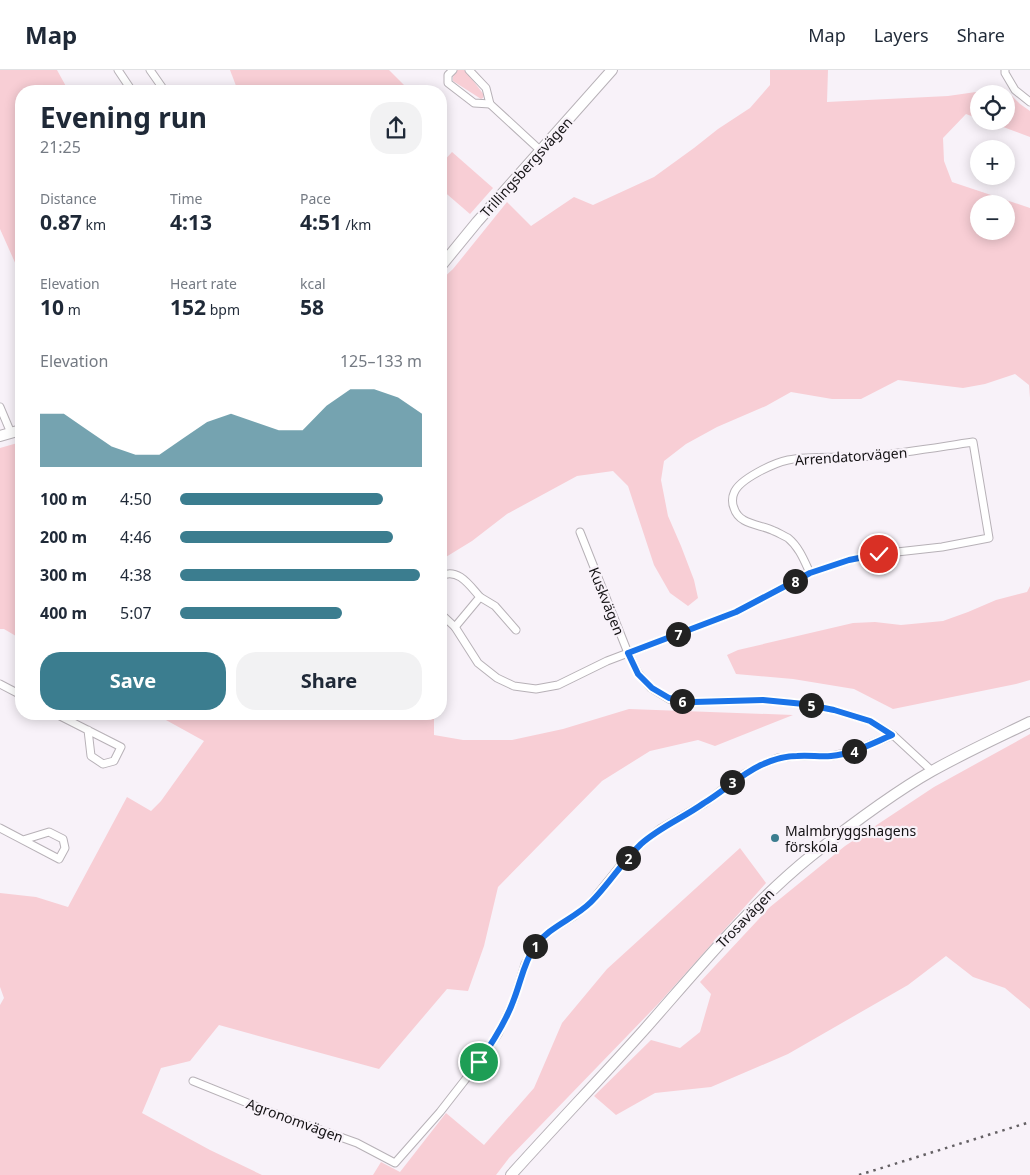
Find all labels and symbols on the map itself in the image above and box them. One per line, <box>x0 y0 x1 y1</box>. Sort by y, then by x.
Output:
street label: Trillingsbergsvägen <box>476 113 576 221</box>
street label: Arrendatorvägen <box>794 443 908 469</box>
pin <box>858 533 900 575</box>
street label: Kuskvägen <box>585 564 629 638</box>
pin: 8 <box>782 568 808 594</box>
pin: 7 <box>666 622 690 646</box>
pin: 6 <box>670 688 694 714</box>
pin: 5 <box>798 692 824 718</box>
pin: 4 <box>842 738 866 764</box>
pin: 3 <box>720 770 744 794</box>
place label: Malmbryggshagens förskola <box>785 821 916 856</box>
marker: Malmbryggshagens förskola <box>769 832 781 844</box>
pin: 2 <box>616 846 640 870</box>
street label: Trosavägen <box>712 884 778 952</box>
pin: 1 <box>522 934 548 958</box>
pin <box>458 1041 500 1083</box>
street label: Agronomvägen <box>244 1094 346 1146</box>

